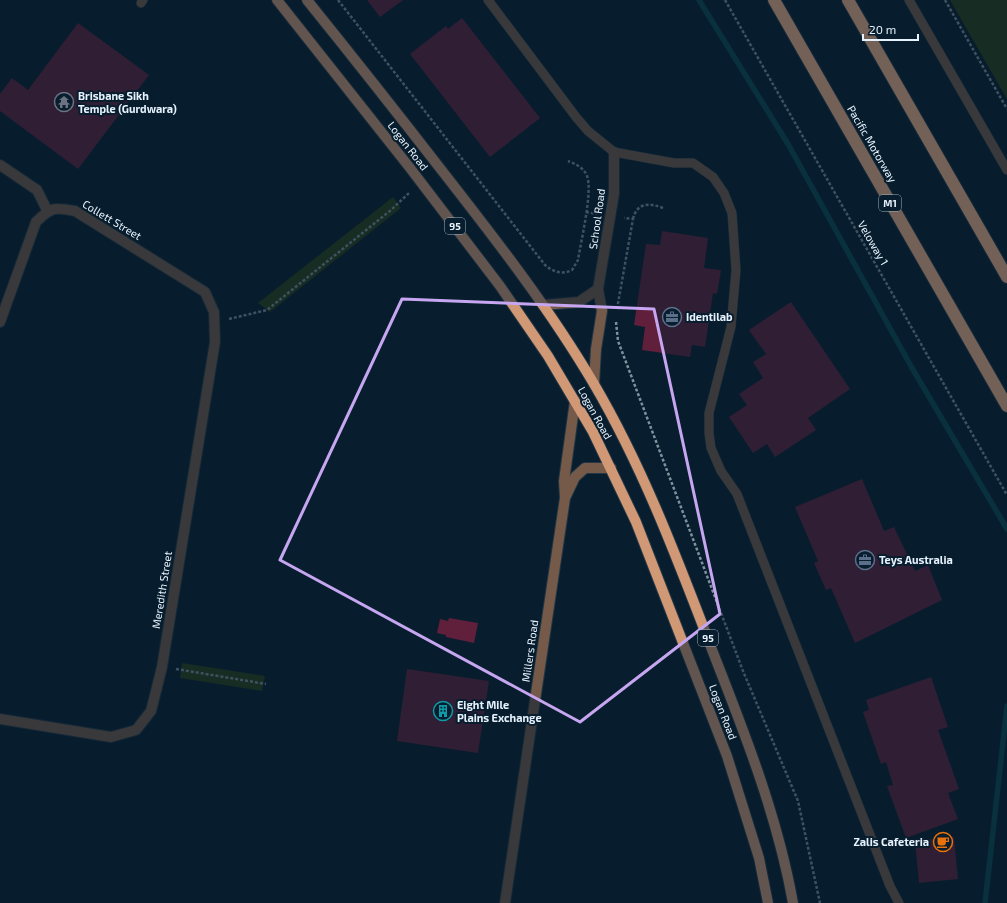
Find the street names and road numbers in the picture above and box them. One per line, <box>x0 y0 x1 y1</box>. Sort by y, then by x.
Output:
street label: Pacific Motorway <box>845 103 900 185</box>
street label: Logan Road <box>385 119 431 173</box>
street label: School Road <box>586 188 607 250</box>
road number: M1 <box>879 195 901 211</box>
street label: Collett Street <box>80 197 144 242</box>
road number: 95 <box>445 218 465 234</box>
street label: Veloway 1 <box>856 218 891 267</box>
street label: Logan Road <box>576 384 615 441</box>
street label: Meredith Street <box>149 550 174 630</box>
street label: Millers Road <box>519 619 540 683</box>
road number: 95 <box>698 630 718 646</box>
street label: Logan Road <box>707 682 740 741</box>

